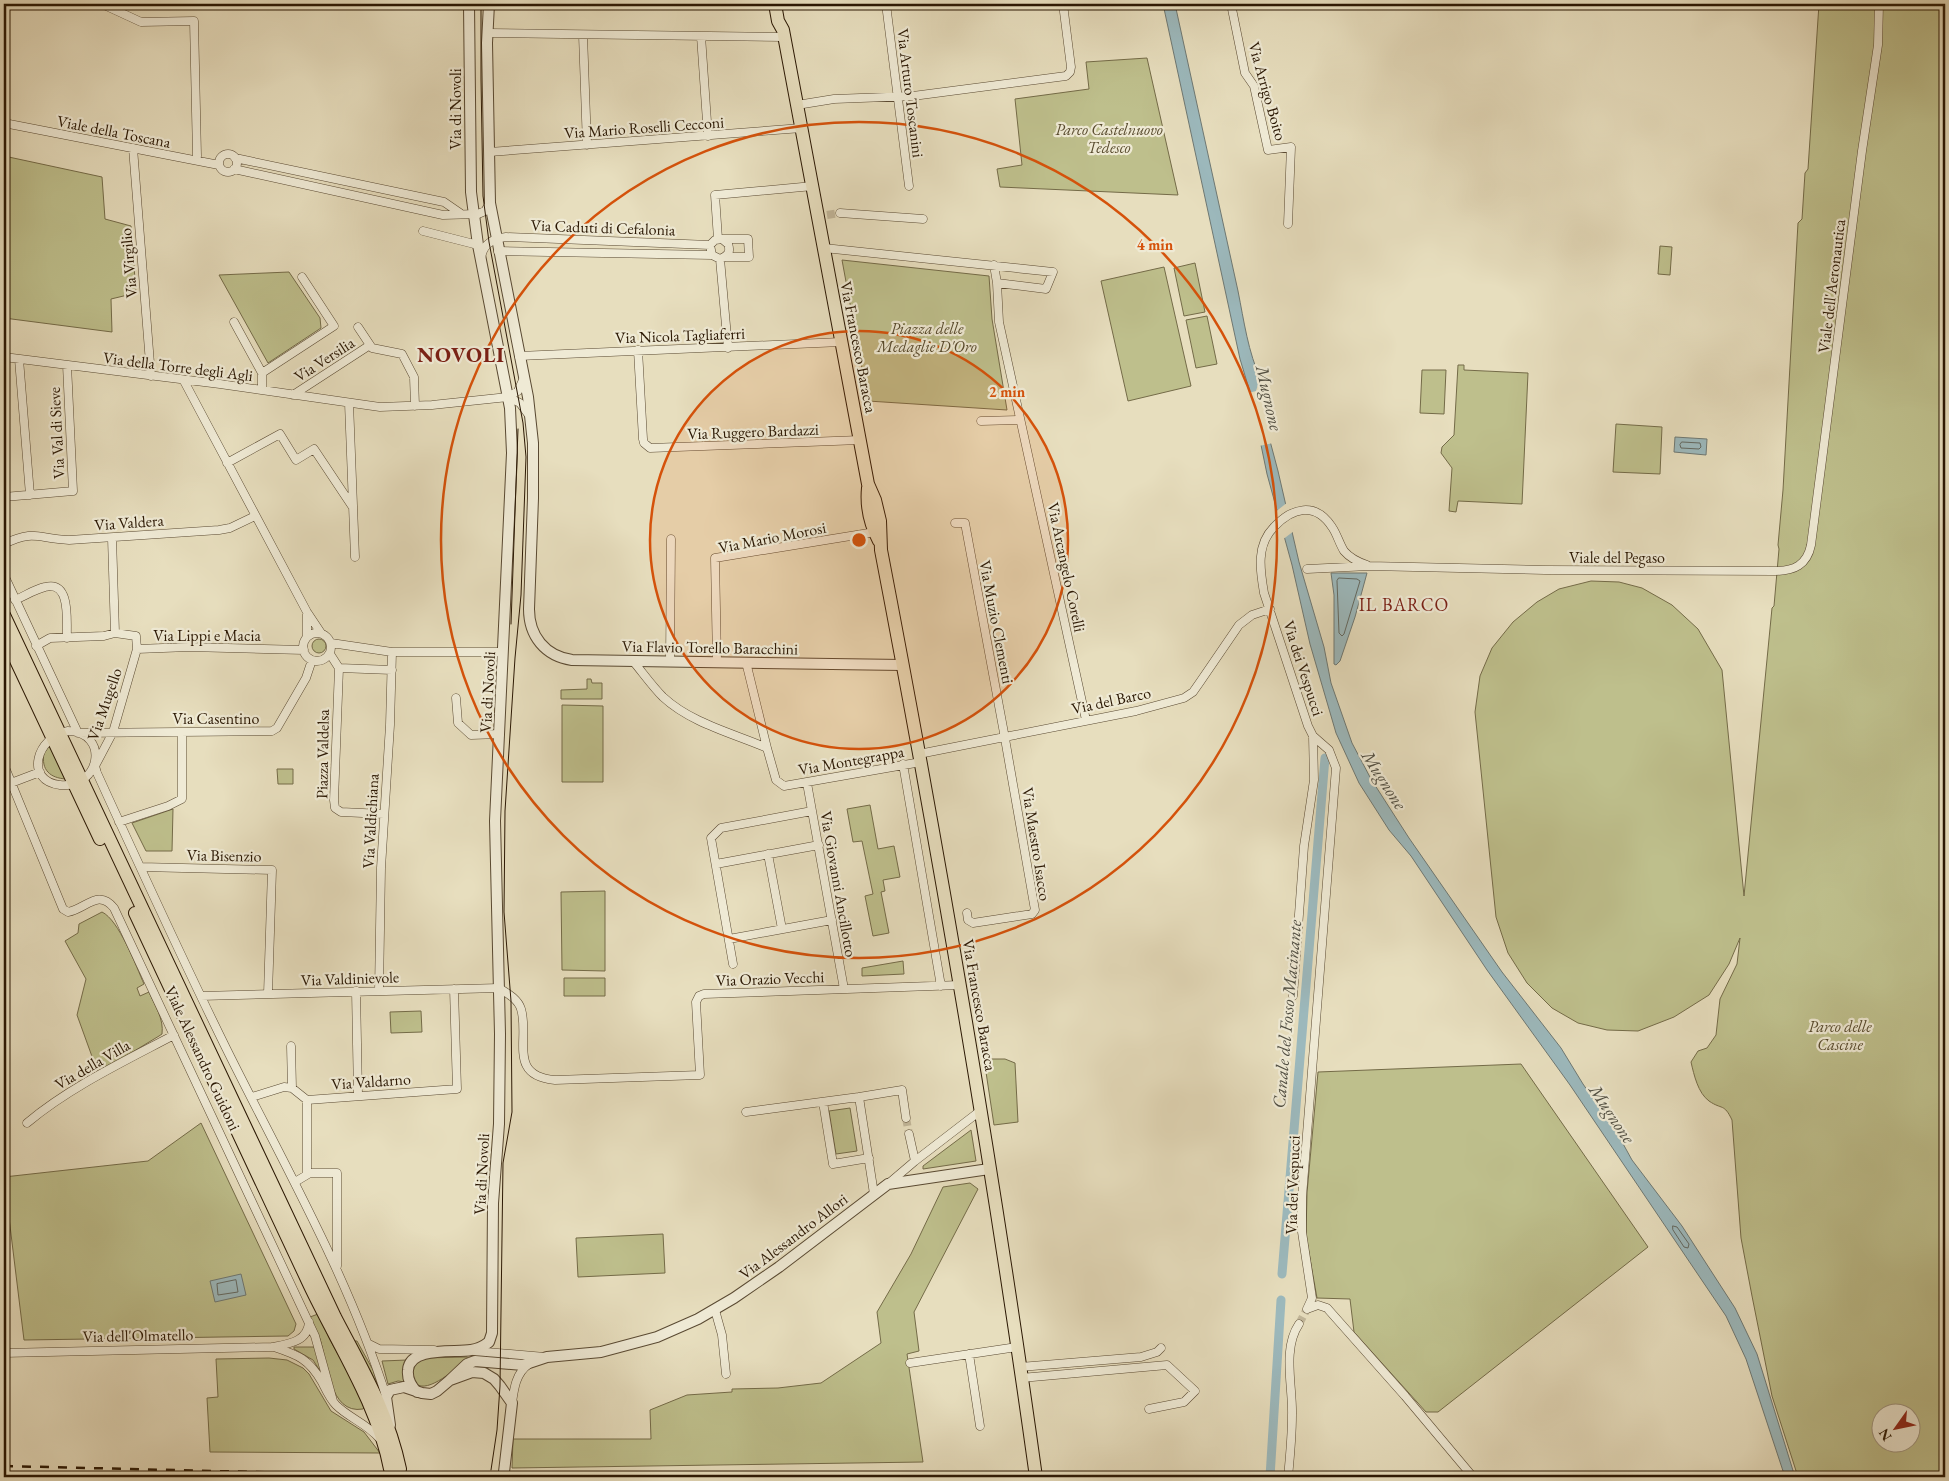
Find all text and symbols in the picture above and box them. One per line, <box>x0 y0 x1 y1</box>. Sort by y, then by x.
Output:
street label: Via Arturo Toscanini <box>892 27 929 159</box>
street label: Via Arrigo Boito <box>1243 39 1292 143</box>
street label: Via di Novoli <box>445 68 466 150</box>
street label: Viale della Toscana <box>55 110 173 153</box>
street label: Via Mario Roselli Cecconi <box>563 111 725 144</box>
park label: Parco Castelnuovo Tedesco <box>1055 119 1163 158</box>
street label: Via Caduti di Cefalonia <box>530 214 676 241</box>
street label: Viale dell'Aeronautica <box>1813 217 1850 354</box>
street label: Via Virgilio <box>115 227 142 299</box>
text: 4 min <box>1137 235 1174 254</box>
street label: Via Francesco Baracca <box>835 280 882 415</box>
park label: Piazza delle Medaglie D'Oro <box>876 318 977 357</box>
street label: Via Nicola Tagliaferri <box>615 323 745 348</box>
street label: Via Versilia <box>290 332 359 387</box>
district label: NOVOLI <box>417 341 505 368</box>
street label: Via della Torre degli Agli <box>102 347 254 386</box>
water label: Mugnone <box>1250 362 1288 434</box>
text: 2 min <box>989 382 1026 401</box>
street label: Via Val di Sieve <box>44 386 69 480</box>
street label: Via Ruggero Bardazzi <box>687 419 819 444</box>
street label: Via Arcangelo Corelli <box>1043 500 1091 634</box>
street label: Via Valdera <box>94 510 165 535</box>
street label: Via Mario Morosi <box>717 517 828 558</box>
centre of rings <box>850 531 868 549</box>
street label: Viale del Pegaso <box>1569 547 1665 568</box>
street label: Via Muzio Clementi <box>974 559 1019 686</box>
district label: IL BARCO <box>1359 593 1449 616</box>
street label: Via dei Vespucci <box>1278 618 1329 719</box>
street label: Via Lippi e Macia <box>153 625 261 646</box>
street label: Via Flavio Torello Baracchini <box>622 635 798 660</box>
street label: Via di Novoli <box>475 651 500 733</box>
street label: Via Mugello <box>82 665 127 743</box>
street label: Via del Barco <box>1070 682 1153 719</box>
street label: Via Casentino <box>173 708 259 729</box>
street label: Piazza Valdelsa <box>311 708 334 799</box>
street label: Via Montegrappa <box>797 741 906 780</box>
water label: Mugnone <box>1355 745 1413 815</box>
street label: Via Valdichiana <box>358 772 384 869</box>
street label: Via Maestro Isacco <box>1017 786 1056 902</box>
street label: Via Giovanni Ancillotto <box>815 809 862 959</box>
street label: Via Bisenzio <box>186 844 262 867</box>
water label: Canale del Fosso Macinante <box>1267 918 1306 1109</box>
street label: Via Francesco Baracca <box>958 937 1002 1073</box>
street label: Via Valdinievole <box>301 966 400 991</box>
street label: Via Orazio Vecchi <box>715 966 825 991</box>
street label: Viale Alessandro Guidoni <box>160 982 245 1134</box>
park label: Parco delle Cascine <box>1808 1016 1872 1055</box>
street label: Via della Villa <box>51 1034 134 1095</box>
street label: Via Valdarno <box>331 1068 411 1095</box>
water label: Mugnone <box>1583 1079 1641 1149</box>
street label: Via di Novoli <box>469 1133 494 1215</box>
street label: Via dei Vespucci <box>1280 1135 1305 1235</box>
street label: Via Alessandro Allori <box>735 1189 852 1284</box>
street label: Via dell'Olmatello <box>82 1324 194 1347</box>
north arrow <box>1872 1404 1922 1454</box>
text: N <box>1874 1425 1896 1445</box>

